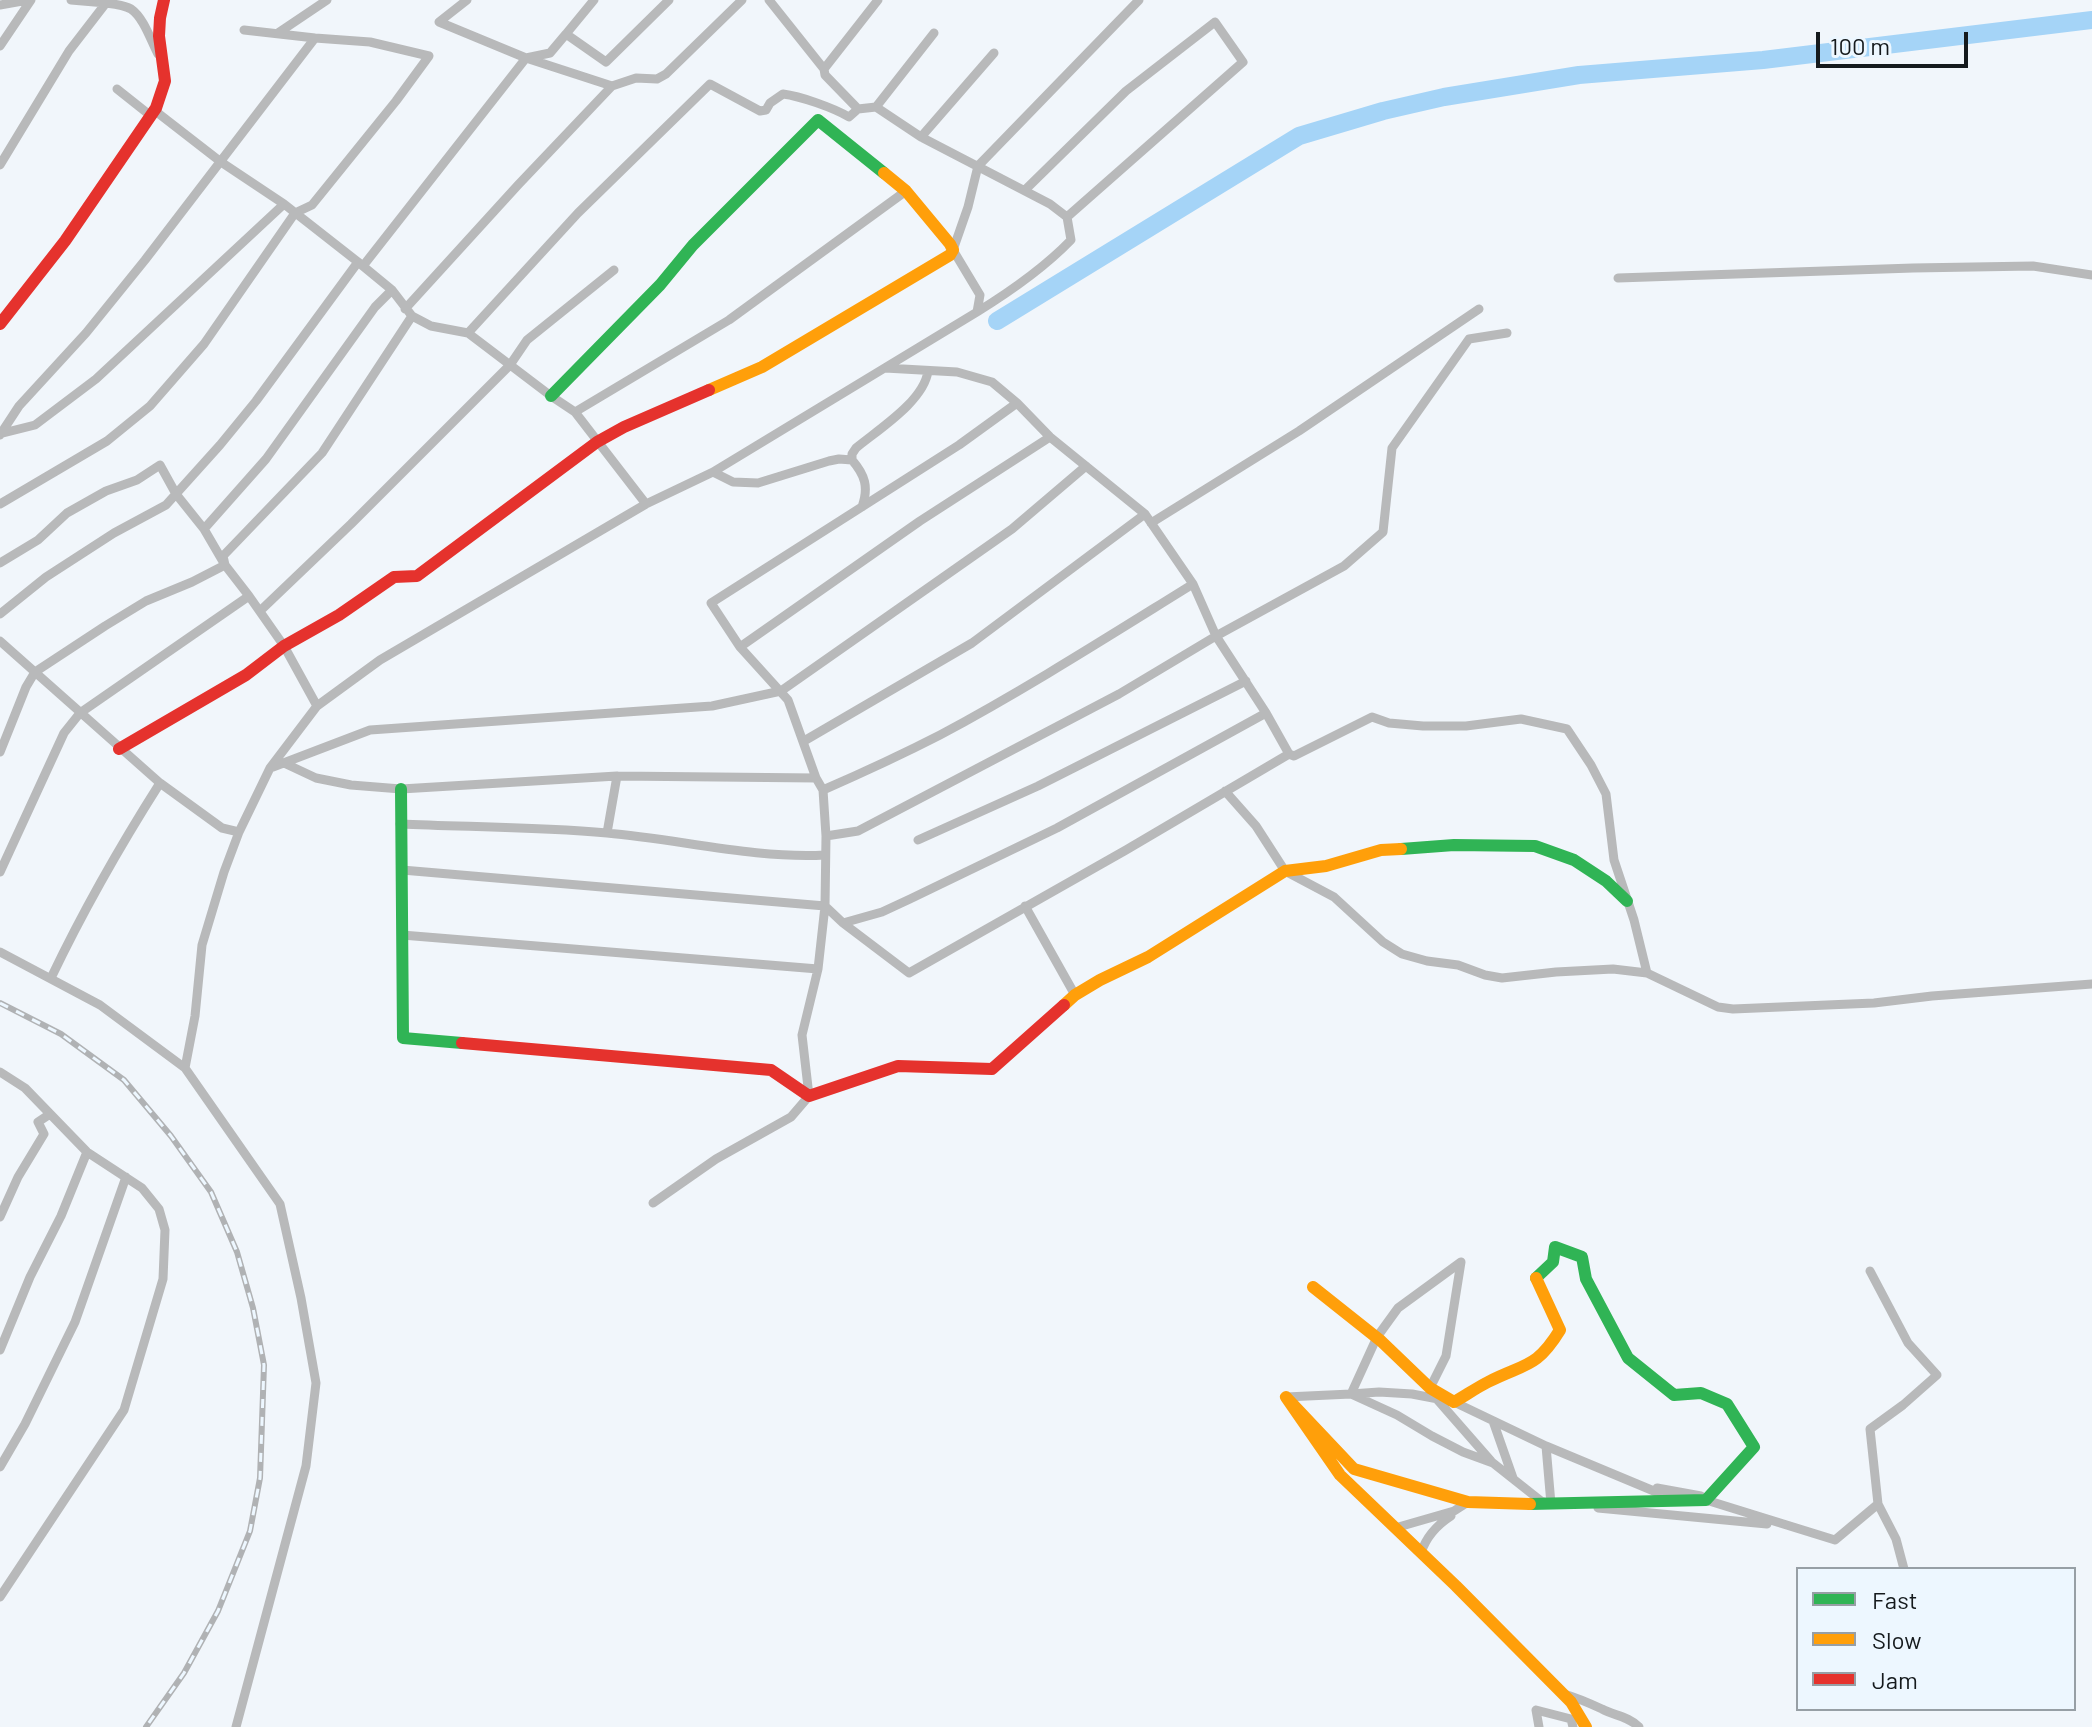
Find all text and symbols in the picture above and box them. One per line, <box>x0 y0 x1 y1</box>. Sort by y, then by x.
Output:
scale bar <box>1820 16 1972 66</box>
text: 100 m <box>1830 31 1890 60</box>
legend <box>1796 1567 2076 1711</box>
text: Fast <box>1872 1585 1917 1614</box>
text: Slow <box>1872 1625 1921 1654</box>
text: Jam <box>1872 1665 1918 1694</box>

